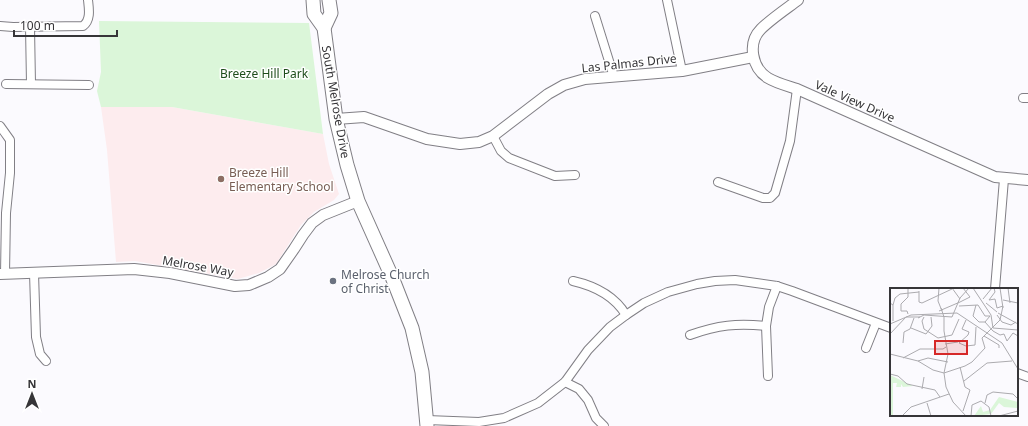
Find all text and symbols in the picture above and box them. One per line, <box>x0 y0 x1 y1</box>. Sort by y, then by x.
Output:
scale bar <box>14 12 117 38</box>
text: 100 m <box>20 17 55 34</box>
street label: South Melrose Drive <box>318 44 354 160</box>
street label: Las Palmas Drive <box>581 50 678 76</box>
park label: Breeze Hill Park <box>220 65 309 82</box>
street label: Vale View Drive <box>812 76 898 126</box>
place label: Breeze Hill Elementary School <box>229 164 334 195</box>
marker: Breeze Hill Elementary School <box>216 174 226 184</box>
street label: Melrose Way <box>161 251 236 281</box>
place label: Melrose Church of Christ <box>341 266 430 297</box>
marker: Melrose Church of Christ <box>328 276 338 286</box>
inset map <box>890 288 1018 416</box>
north arrow <box>12 374 52 414</box>
text: N <box>28 376 36 391</box>

